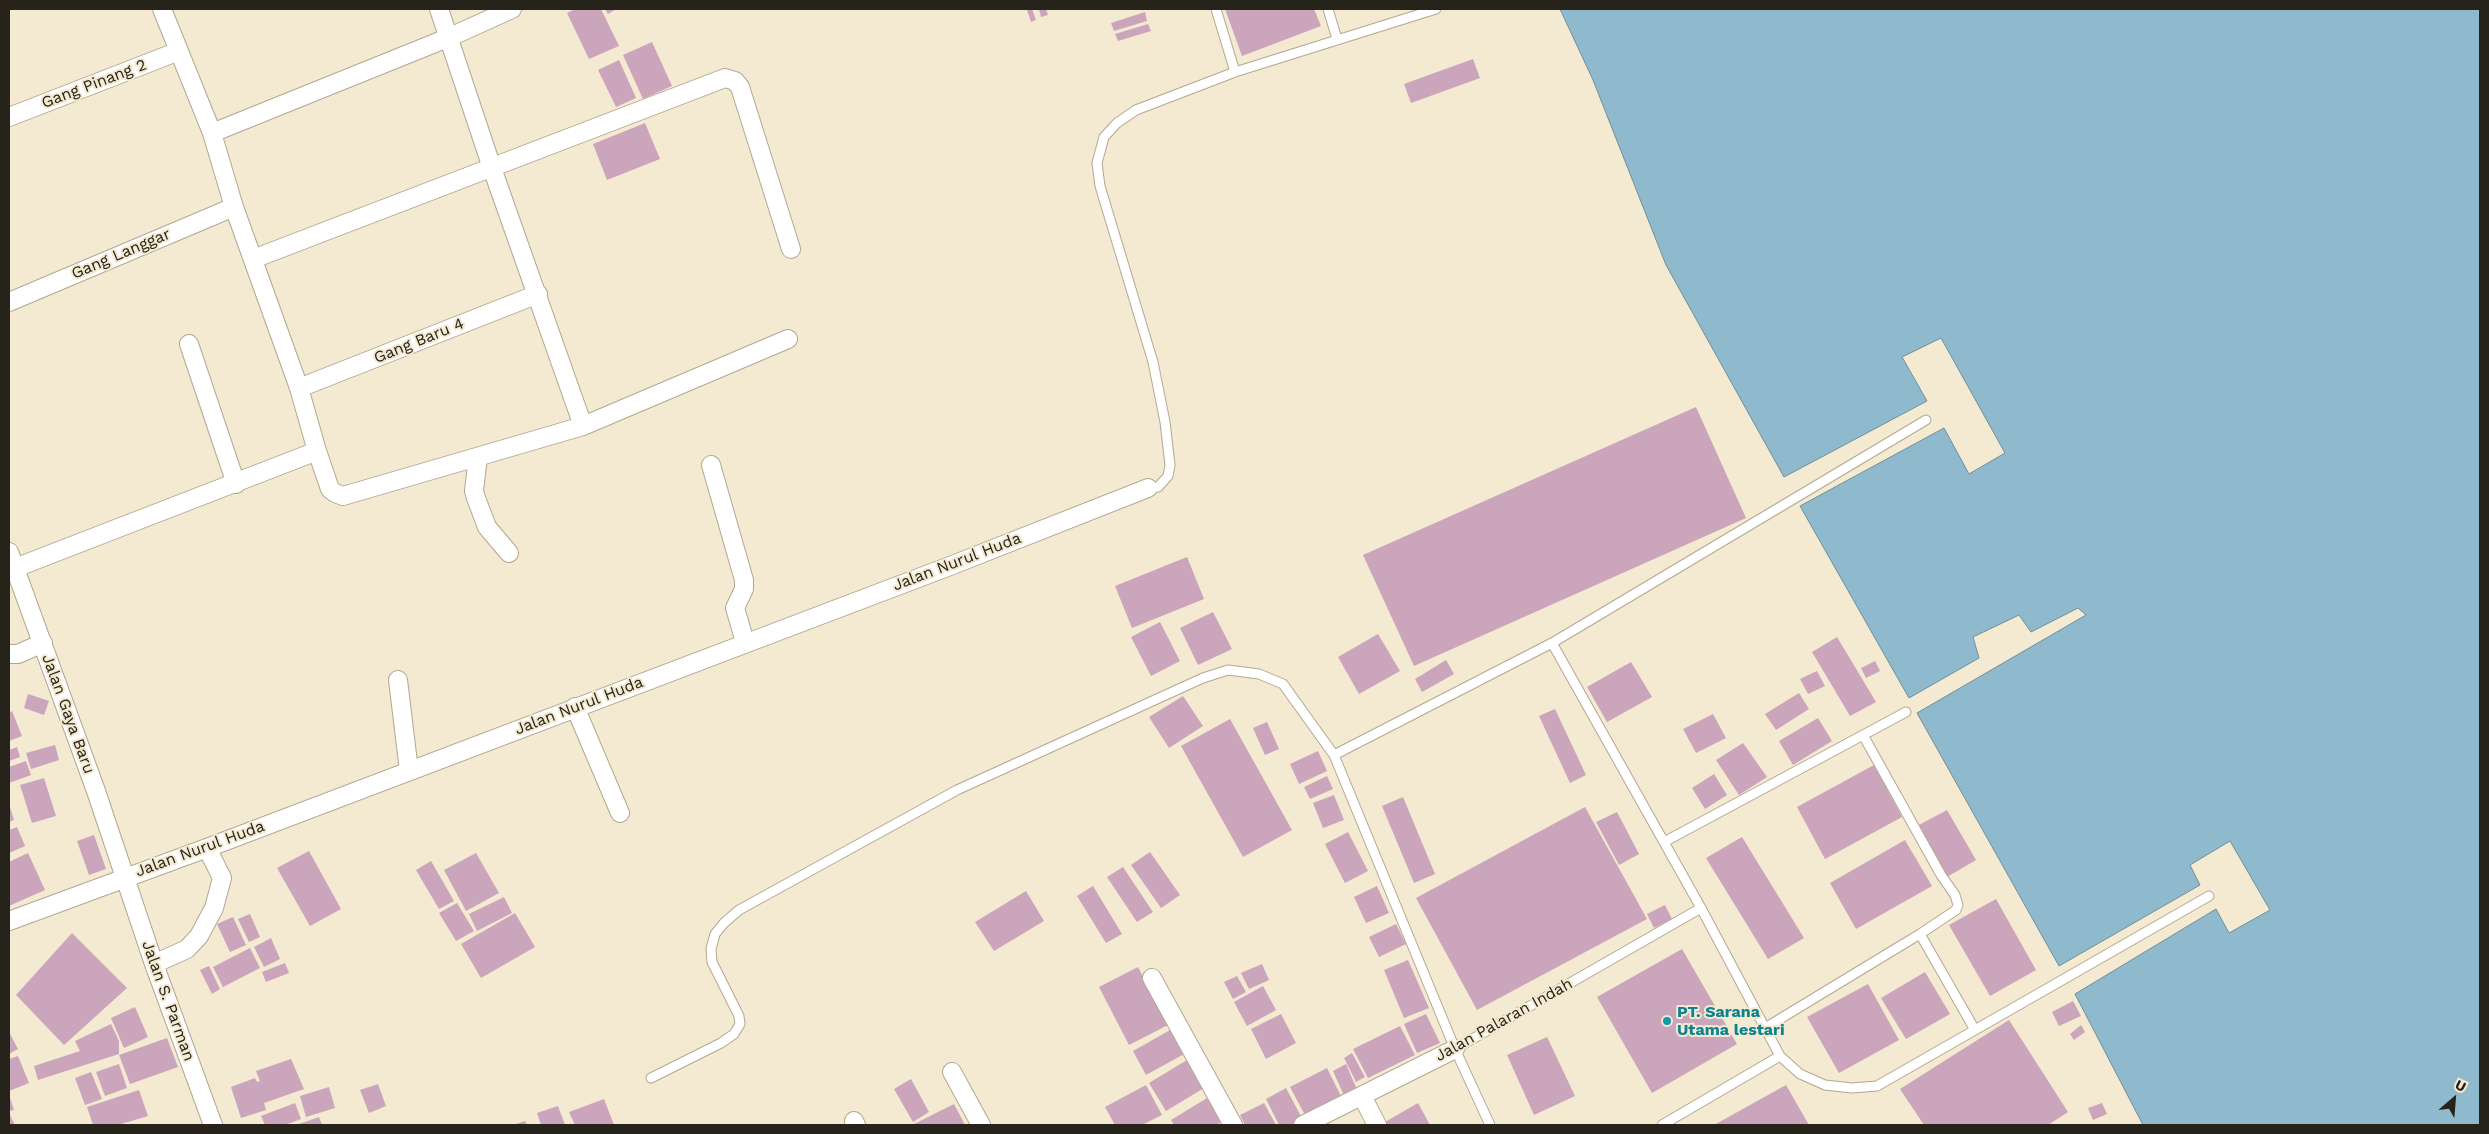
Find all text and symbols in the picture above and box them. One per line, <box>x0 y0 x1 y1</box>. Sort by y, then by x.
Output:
street label: Gang Pinang 2 <box>39 55 149 113</box>
street label: Gang Langgar <box>69 225 173 283</box>
street label: Gang Baru 4 <box>371 314 467 368</box>
street label: Jalan Nurul Huda <box>890 529 1024 595</box>
street label: Jalan Gaya Baru <box>37 652 99 776</box>
street label: Jalan Nurul Huda <box>512 673 646 739</box>
street label: Jalan Nurul Huda <box>133 817 267 881</box>
street label: Jalan S. Parman <box>137 938 199 1064</box>
street label: Jalan Palaran Indah <box>1432 974 1576 1066</box>
place label: PT. Sarana Utama lestari <box>1677 1002 1785 1040</box>
marker: PT. Sarana Utama lestari <box>1661 1015 1673 1027</box>
north arrow <box>2429 1074 2479 1124</box>
text: U <box>2453 1076 2469 1095</box>

